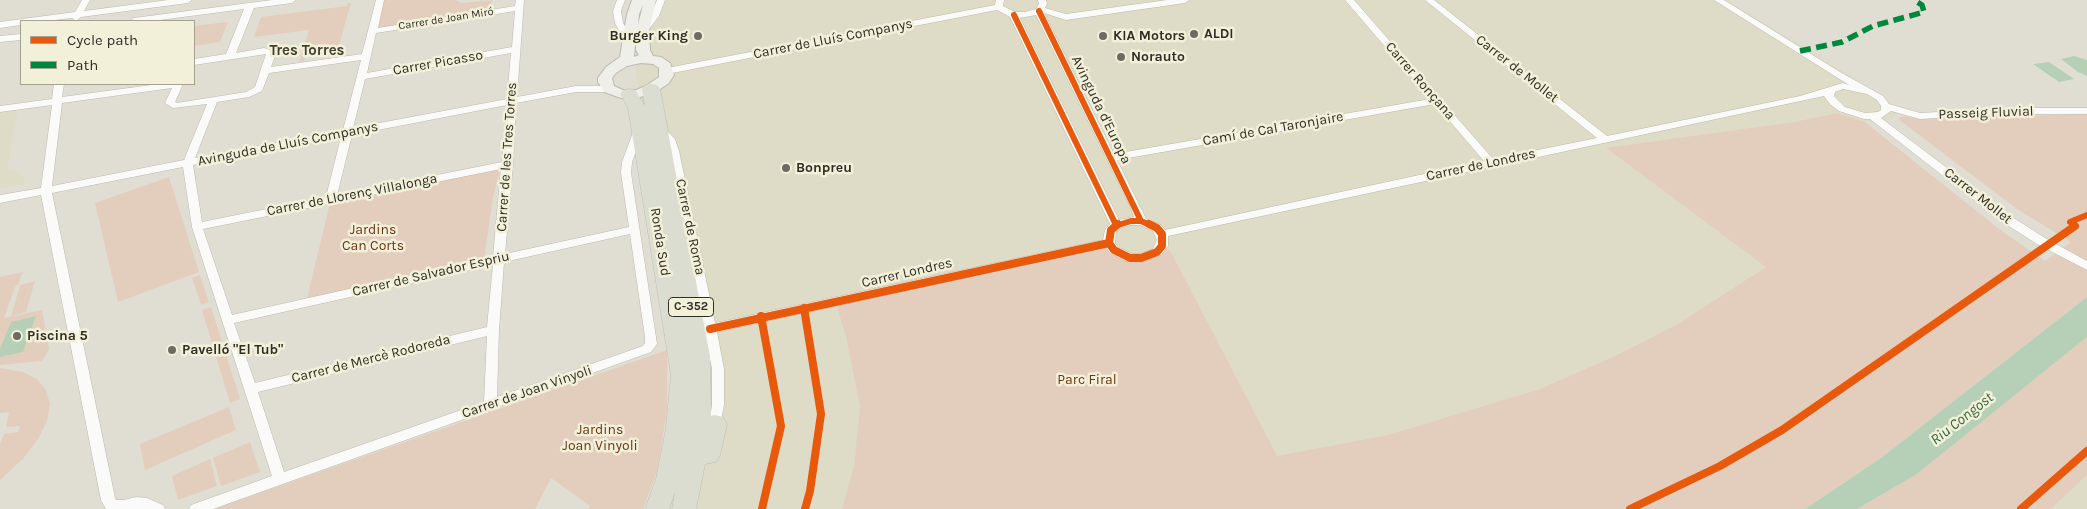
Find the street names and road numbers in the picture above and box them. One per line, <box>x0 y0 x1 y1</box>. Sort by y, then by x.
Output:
street label: Carrer de Joan Miró <box>398 5 494 33</box>
street label: Carrer de Lluís Companys <box>752 15 914 63</box>
street label: Carrer de Mollet <box>1472 31 1562 107</box>
street label: Carrer Ronçana <box>1382 39 1458 123</box>
street label: Carrer Picasso <box>392 47 484 79</box>
street label: Avinguda d'Europa <box>1068 53 1134 167</box>
street label: Carrer de les Tres Torres <box>493 82 521 232</box>
street label: Passeig Fluvial <box>1938 103 2034 123</box>
street label: Camí de Cal Taronjaire <box>1201 108 1345 150</box>
street label: Avinguda de Lluís Companys <box>196 118 380 170</box>
street label: Carrer de Londres <box>1425 145 1537 185</box>
street label: Carrer Mollet <box>1941 164 2015 228</box>
street label: Carrer de Llorenç Villalonga <box>265 170 439 220</box>
street label: Carrer de Roma <box>672 177 708 277</box>
street label: Ronda Sud <box>646 206 674 278</box>
street label: Carrer de Salvador Espriu <box>351 248 511 300</box>
street label: Carrer Londres <box>860 254 954 292</box>
road number: C-352 <box>668 298 714 316</box>
street label: Carrer de Mercè Rodoreda <box>290 331 452 387</box>
street label: Carrer de Joan Vinyoli <box>460 362 594 422</box>

